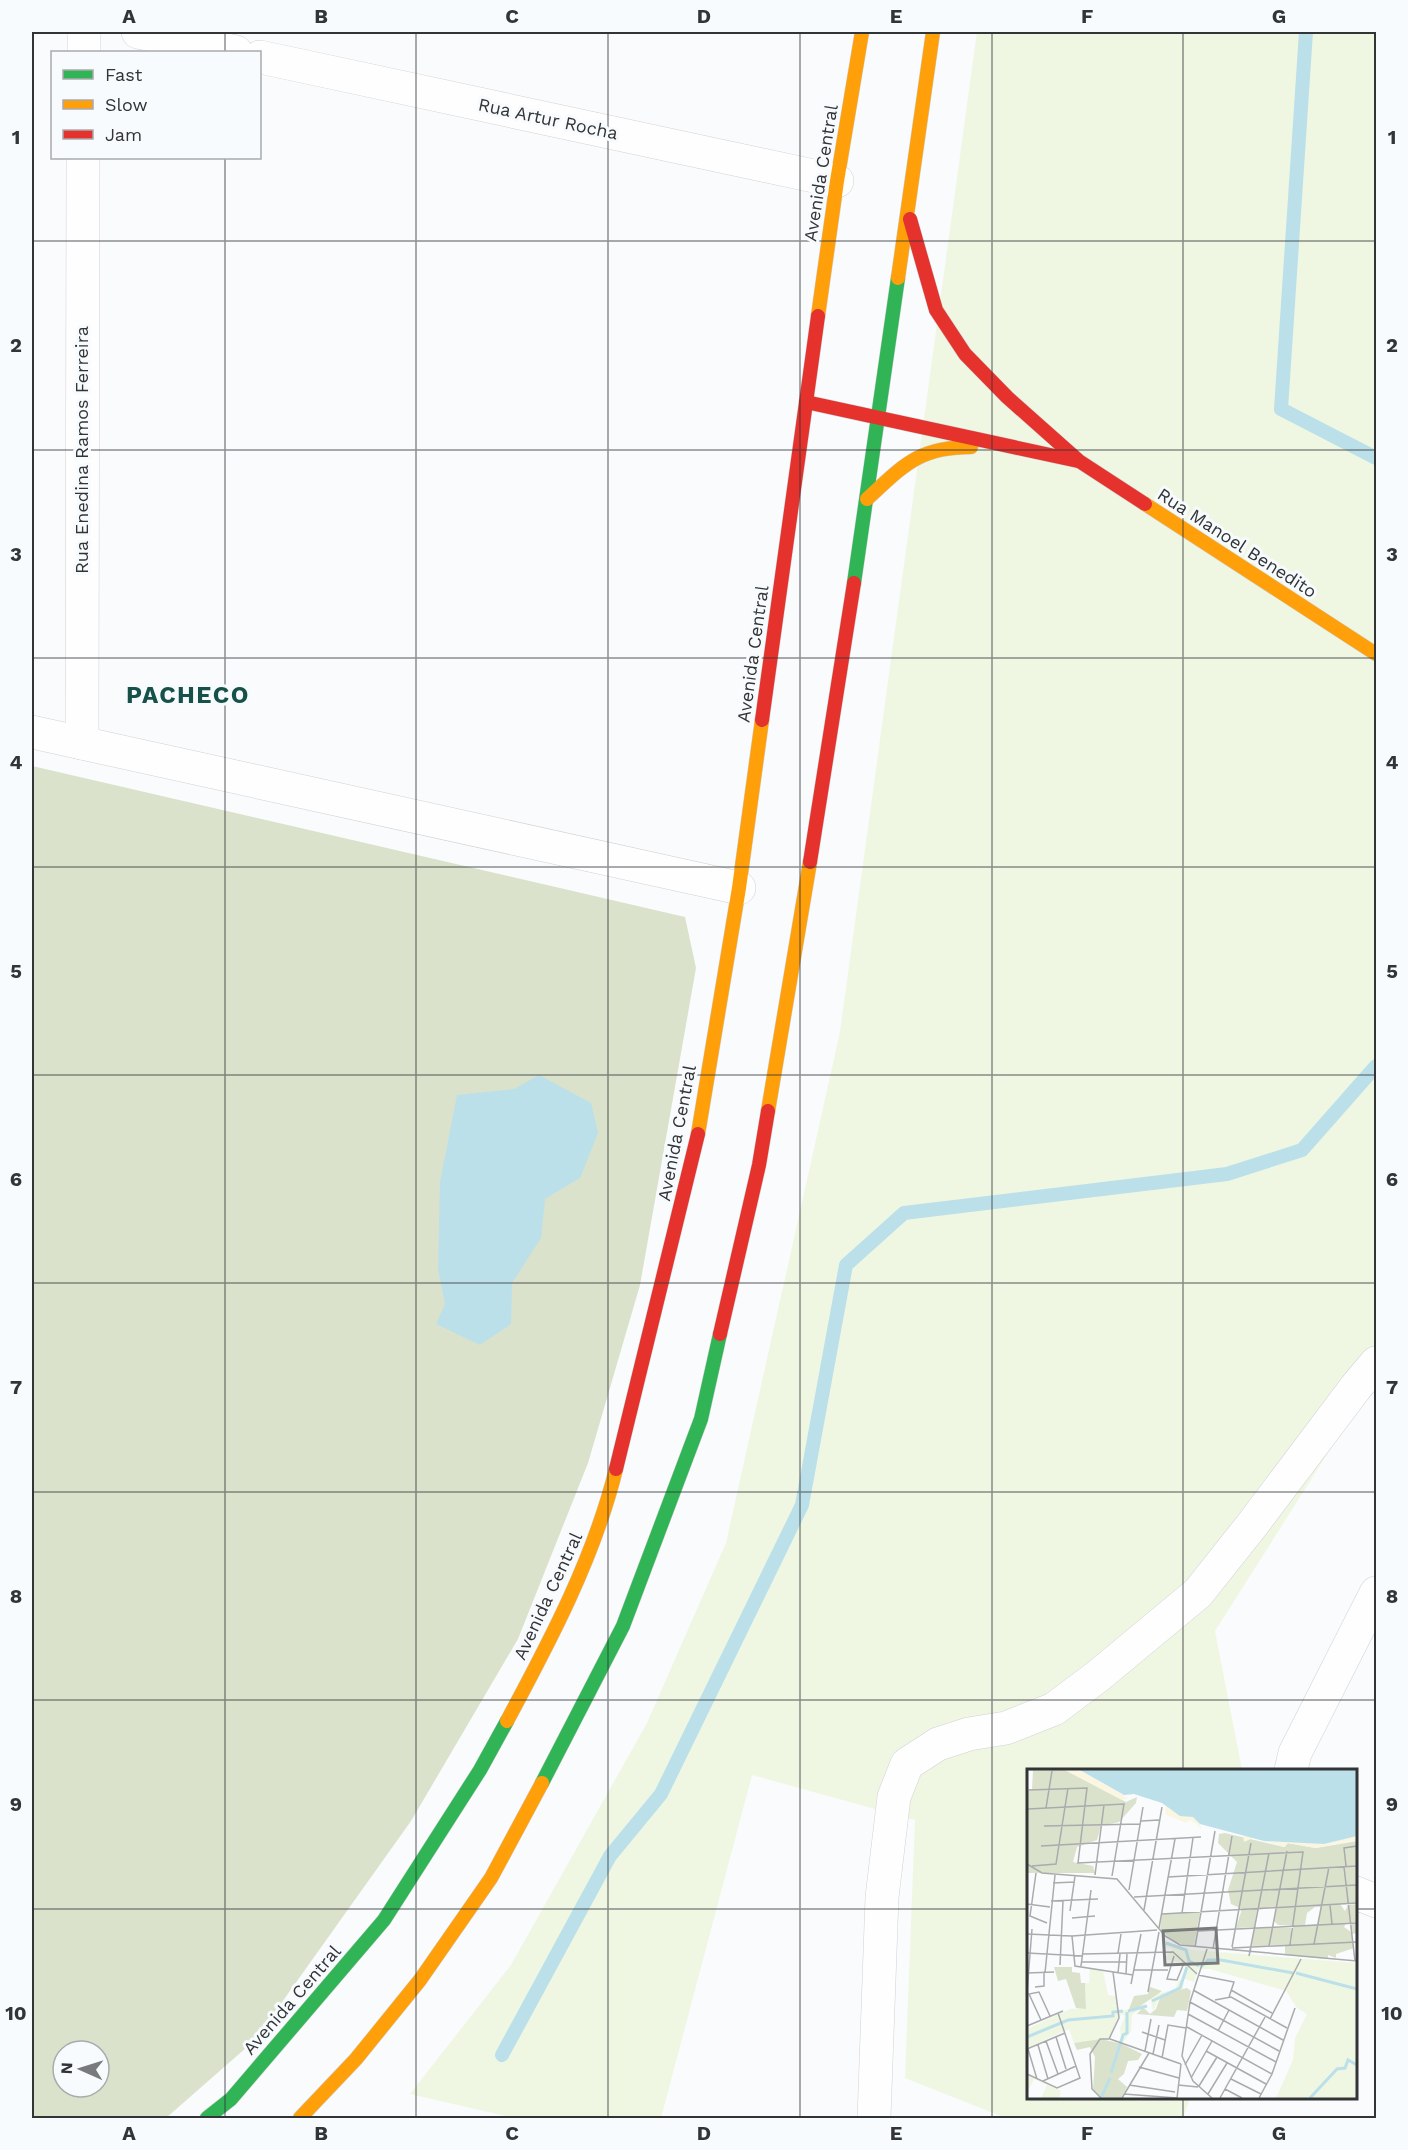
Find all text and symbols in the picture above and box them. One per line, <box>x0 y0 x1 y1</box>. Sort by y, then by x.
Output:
text: A <box>122 4 136 28</box>
text: B <box>314 4 328 28</box>
text: C <box>505 4 519 28</box>
text: D <box>697 4 711 28</box>
text: E <box>890 4 902 28</box>
text: F <box>1081 4 1093 28</box>
text: G <box>1272 4 1286 28</box>
legend <box>51 51 261 159</box>
text: Fast <box>105 64 143 85</box>
street label: Rua Artur Rocha <box>476 93 620 144</box>
text: Slow <box>105 94 148 115</box>
street label: Avenida Central <box>799 103 842 243</box>
text: Jam <box>105 124 142 145</box>
text: 1 <box>12 125 20 149</box>
text: 1 <box>1388 125 1396 149</box>
street label: Rua Enedina Ramos Ferreira <box>71 326 92 574</box>
text: 2 <box>10 333 22 357</box>
text: 2 <box>1386 333 1398 357</box>
street label: Rua Manoel Benedito <box>1154 483 1321 602</box>
text: 3 <box>10 542 22 566</box>
text: 3 <box>1386 542 1398 566</box>
street label: Avenida Central <box>732 584 773 724</box>
district label: PACHECO <box>126 681 250 709</box>
text: 4 <box>10 750 23 774</box>
text: 4 <box>1386 750 1399 774</box>
text: 5 <box>10 959 22 983</box>
text: 5 <box>1386 959 1398 983</box>
street label: Avenida Central <box>653 1063 700 1203</box>
text: 6 <box>10 1167 22 1191</box>
text: 6 <box>1386 1167 1398 1191</box>
text: 7 <box>10 1375 22 1399</box>
text: 7 <box>1386 1375 1398 1399</box>
street label: Avenida Central <box>509 1528 586 1663</box>
text: 8 <box>10 1584 22 1608</box>
text: 8 <box>1386 1584 1398 1608</box>
inset map <box>1027 1769 1357 2099</box>
text: 9 <box>10 1792 22 1816</box>
text: 9 <box>1386 1792 1398 1816</box>
street label: Avenida Central <box>238 1940 345 2059</box>
text: 10 <box>5 2001 27 2025</box>
text: 10 <box>1381 2001 1403 2025</box>
north arrow <box>51 2039 111 2099</box>
text: N <box>57 2062 76 2075</box>
text: A <box>122 2121 136 2145</box>
text: B <box>314 2121 328 2145</box>
text: C <box>505 2121 519 2145</box>
text: D <box>697 2121 711 2145</box>
text: E <box>890 2121 902 2145</box>
text: F <box>1081 2121 1093 2145</box>
text: G <box>1272 2121 1286 2145</box>

